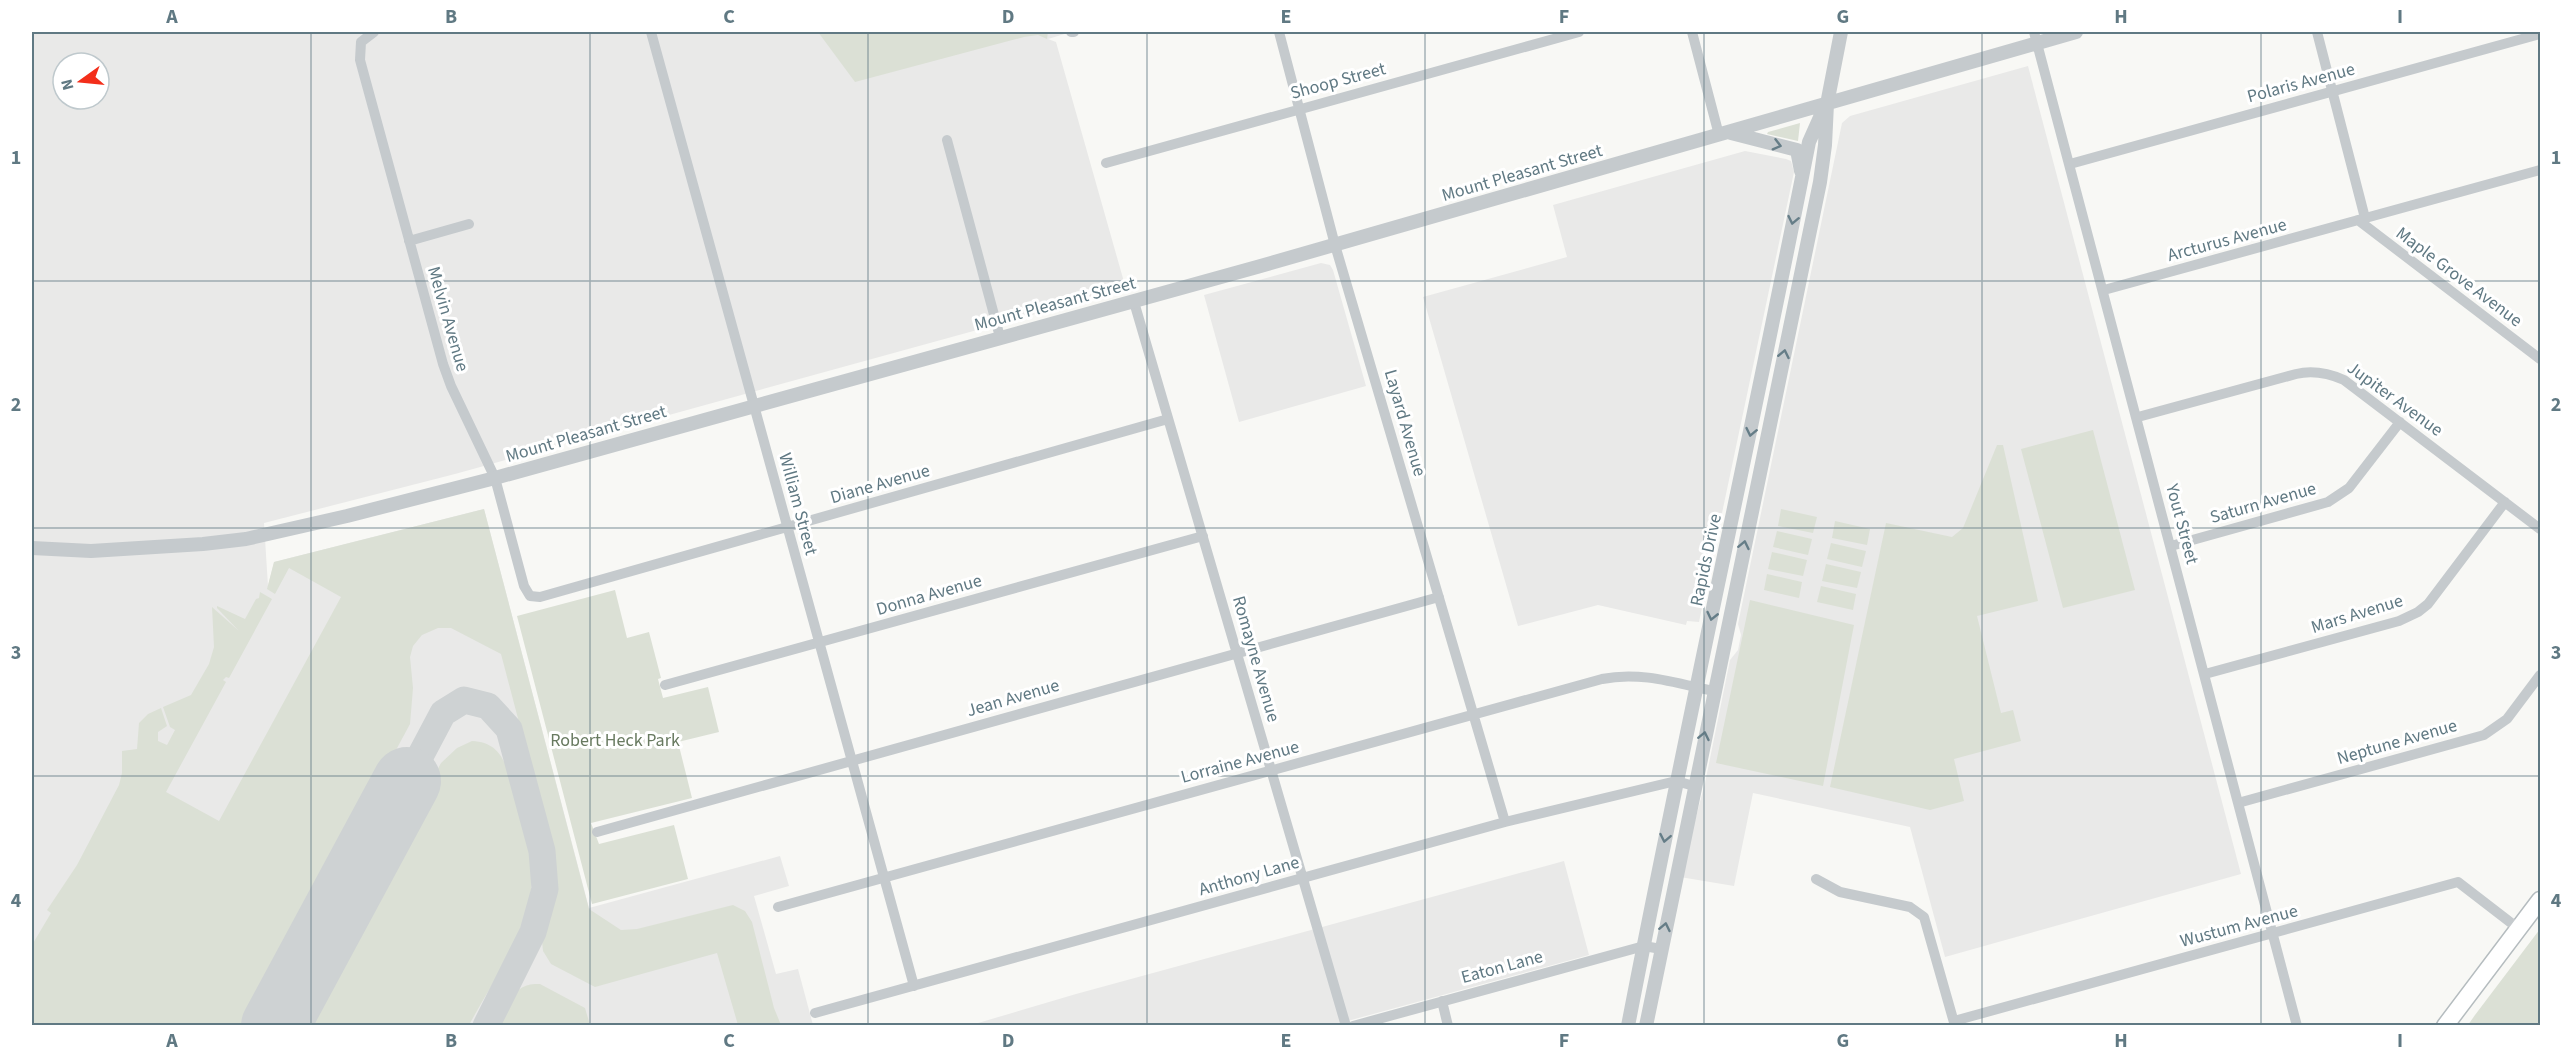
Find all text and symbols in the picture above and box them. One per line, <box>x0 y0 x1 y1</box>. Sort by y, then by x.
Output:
text: A <box>165 3 178 31</box>
text: B <box>445 3 457 31</box>
text: C <box>723 3 735 31</box>
text: D <box>1002 3 1014 31</box>
text: E <box>1281 3 1291 31</box>
text: F <box>1559 3 1569 31</box>
text: G <box>1837 3 1849 31</box>
text: H <box>2114 3 2128 31</box>
text: I <box>2397 3 2403 31</box>
north arrow <box>51 51 111 111</box>
street label: Shoop Street <box>1288 56 1388 106</box>
street label: Polaris Avenue <box>2244 57 2358 109</box>
text: N <box>55 77 79 93</box>
one-way arrow <box>1772 137 1782 150</box>
street label: Mount Pleasant Street <box>1439 138 1605 208</box>
text: 1 <box>11 144 21 172</box>
text: 1 <box>2551 144 2561 172</box>
street label: Arcturus Avenue <box>2165 212 2289 268</box>
one-way arrow <box>1787 215 1800 225</box>
street label: Maple Grove Avenue <box>2391 221 2527 333</box>
street label: Melvin Avenue <box>421 263 475 375</box>
street label: Mount Pleasant Street <box>972 270 1138 338</box>
one-way arrow <box>1776 349 1789 359</box>
street label: Jupiter Avenue <box>2342 356 2448 442</box>
street label: Layard Avenue <box>1378 367 1432 479</box>
text: 2 <box>11 391 21 419</box>
text: 2 <box>2551 391 2561 419</box>
street label: Mount Pleasant Street <box>503 399 669 469</box>
one-way arrow <box>1745 427 1758 437</box>
street label: William Street <box>772 450 824 558</box>
street label: Diane Avenue <box>827 458 933 510</box>
street label: Saturn Avenue <box>2207 476 2319 530</box>
street label: Yout Street <box>2159 480 2205 567</box>
street label: Rapids Drive <box>1684 511 1728 608</box>
one-way arrow <box>1737 540 1750 550</box>
street label: Donna Avenue <box>873 568 985 622</box>
street label: Mars Avenue <box>2308 588 2406 640</box>
street label: Romayne Avenue <box>1226 593 1286 725</box>
one-way arrow <box>1706 610 1719 620</box>
text: 3 <box>11 639 21 667</box>
text: 3 <box>2551 639 2561 667</box>
street label: Jean Avenue <box>964 673 1062 723</box>
street label: Neptune Avenue <box>2334 713 2460 771</box>
park label: Robert Heck Park <box>550 728 680 753</box>
one-way arrow <box>1697 731 1710 741</box>
street label: Lorraine Avenue <box>1178 734 1302 790</box>
one-way arrow <box>1659 833 1672 843</box>
street label: Anthony Lane <box>1196 850 1302 902</box>
text: 4 <box>11 887 22 915</box>
text: 4 <box>2551 887 2562 915</box>
street label: Wustum Avenue <box>2177 898 2301 954</box>
one-way arrow <box>1658 922 1671 932</box>
street label: Eaton Lane <box>1458 944 1546 990</box>
text: A <box>165 1027 178 1055</box>
text: B <box>445 1027 457 1055</box>
text: C <box>723 1027 735 1055</box>
text: D <box>1002 1027 1014 1055</box>
text: E <box>1281 1027 1291 1055</box>
text: F <box>1559 1027 1569 1055</box>
text: G <box>1837 1027 1849 1055</box>
text: H <box>2114 1027 2128 1055</box>
text: I <box>2397 1027 2403 1055</box>

